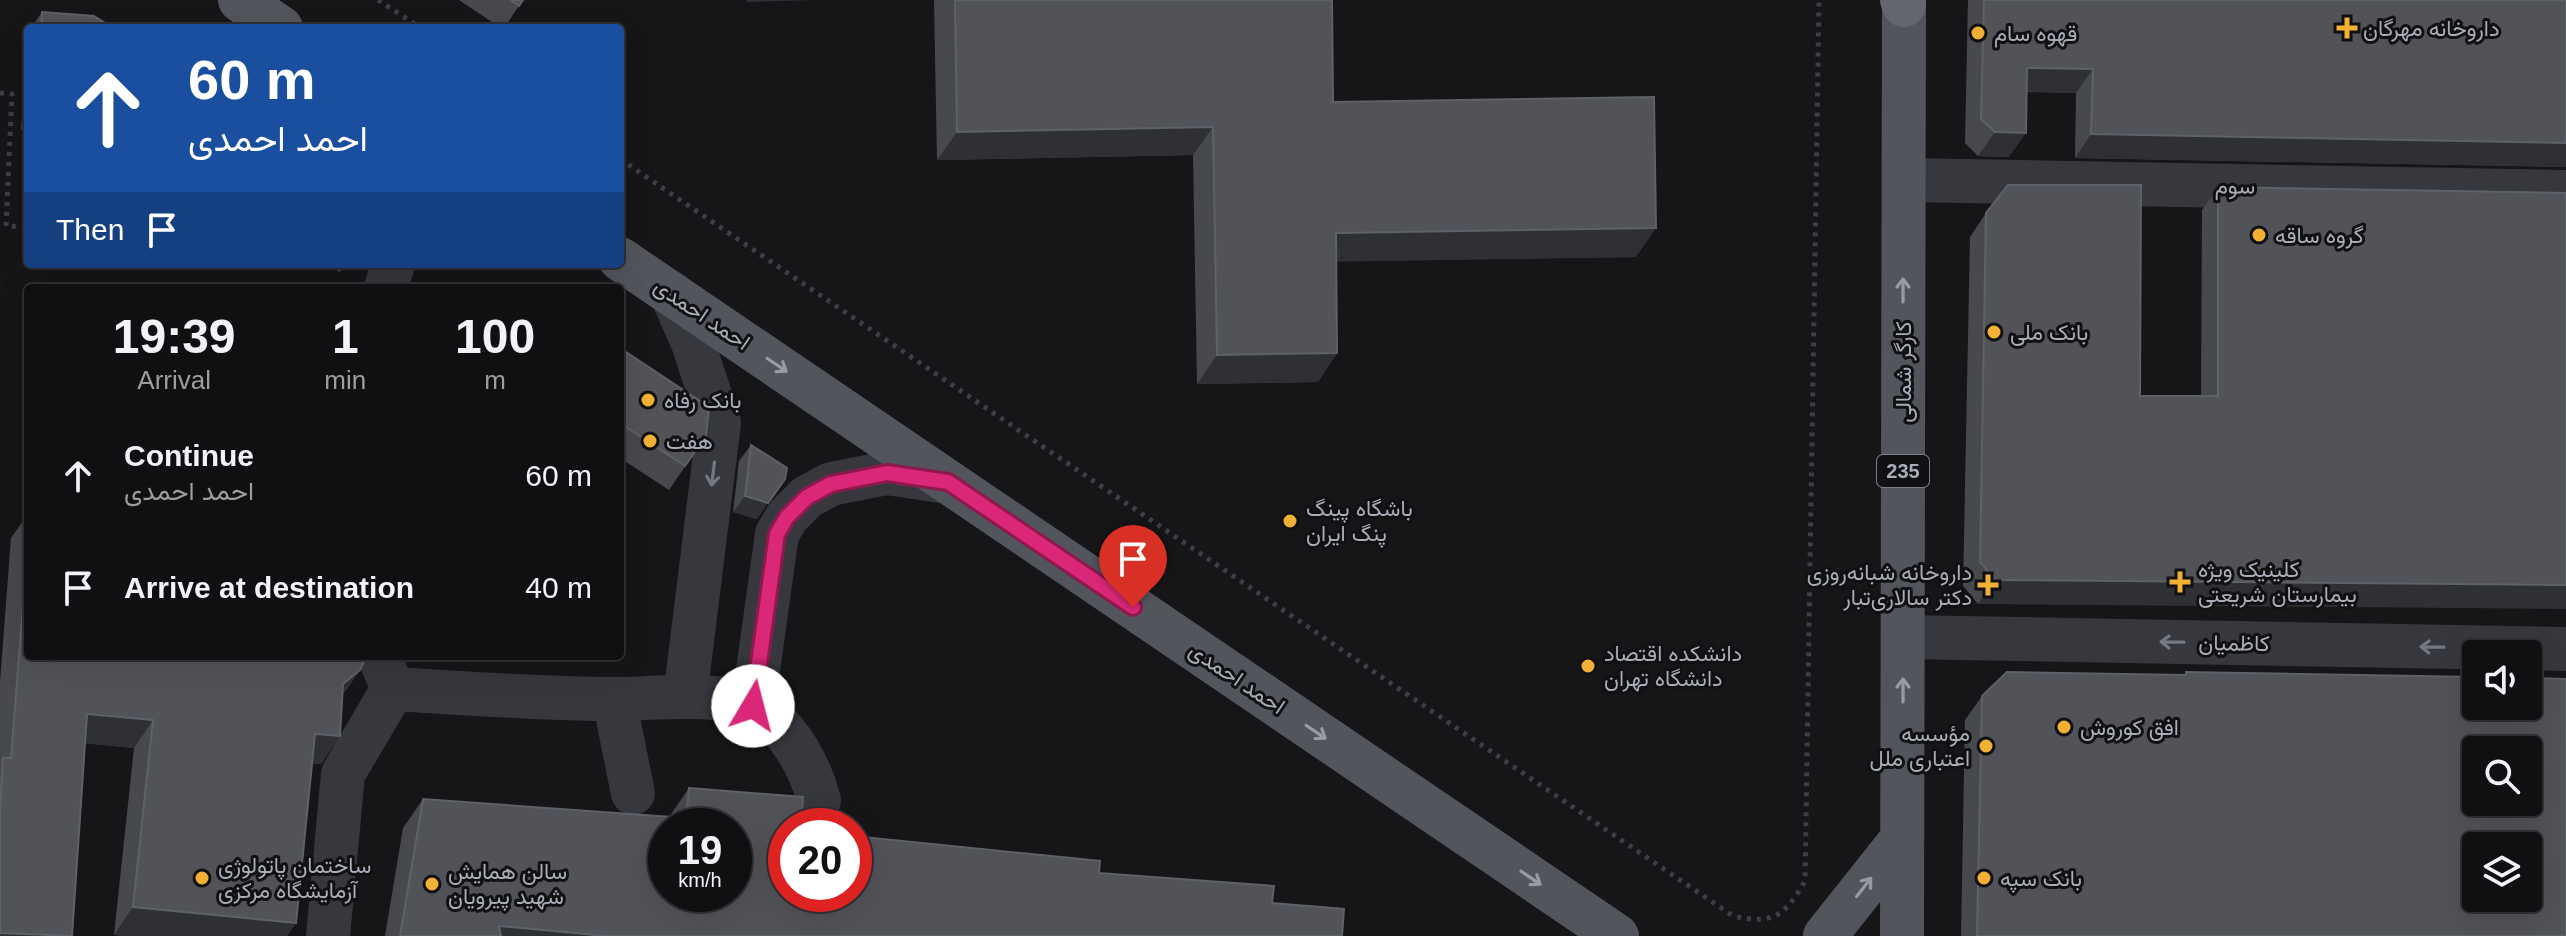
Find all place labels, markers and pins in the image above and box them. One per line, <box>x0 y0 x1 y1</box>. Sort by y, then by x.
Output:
place label: داروخانه مهرگان <box>2363 16 2499 42</box>
marker: داروخانه مهرگان <box>2338 19 2356 37</box>
place label: قهوه سام <box>1994 21 2077 48</box>
marker: قهوه سام <box>1969 24 1987 42</box>
place label: گروه ساقه <box>2275 223 2364 249</box>
marker: گروه ساقه <box>2250 226 2268 244</box>
place label: بانک ملی <box>2010 320 2088 346</box>
marker: بانک ملی <box>1985 323 2003 341</box>
place label: بانک رفاه <box>664 388 741 414</box>
marker: بانک رفاه <box>639 391 657 409</box>
place label: هفت <box>666 429 713 454</box>
marker: هفت <box>641 432 659 450</box>
place label: باشگاه پینگ پنگ ایران <box>1306 496 1413 548</box>
marker: باشگاه پینگ پنگ ایران <box>1281 512 1299 530</box>
pin <box>1099 525 1167 607</box>
place label: کلینیک ویژه بیمارستان شریعتی <box>2198 557 2357 608</box>
place label: داروخانه شبانه‌روزی دکتر سالاری‌تبار <box>1807 560 1972 611</box>
marker: کلینیک ویژه بیمارستان شریعتی <box>2169 571 2191 593</box>
marker: داروخانه شبانه‌روزی دکتر سالاری‌تبار <box>1979 576 1997 594</box>
place label: دانشکده اقتصاد دانشگاه تهران <box>1604 641 1742 692</box>
marker: دانشکده اقتصاد دانشگاه تهران <box>1579 657 1597 675</box>
place label: افق کوروش <box>2080 715 2179 741</box>
marker: افق کوروش <box>2055 718 2073 736</box>
place label: مؤسسه اعتباری ملل <box>1870 721 1970 772</box>
marker: مؤسسه اعتباری ملل <box>1977 737 1995 755</box>
place label: ساختمان پاتولوژی آزمایشگاه مرکزی <box>218 853 371 904</box>
place label: سالن همایش شهید پیرویان <box>448 859 567 911</box>
place label: بانک سپه <box>2000 866 2082 893</box>
marker: ساختمان پاتولوژی آزمایشگاه مرکزی <box>193 869 211 887</box>
marker: بانک سپه <box>1975 869 1993 887</box>
marker: سالن همایش شهید پیرویان <box>423 875 441 893</box>

